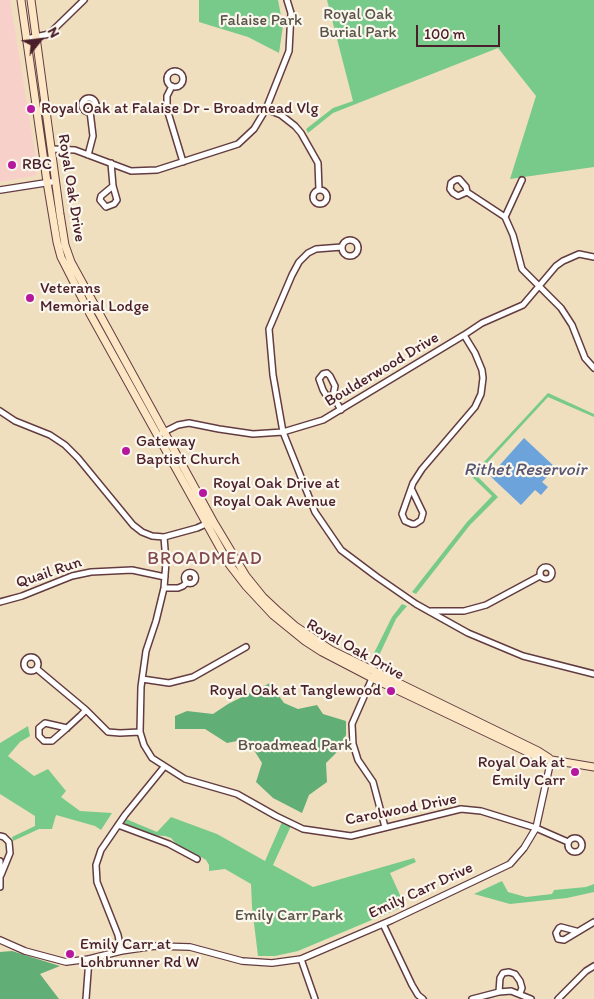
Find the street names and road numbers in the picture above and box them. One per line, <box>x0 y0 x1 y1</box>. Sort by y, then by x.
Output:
street label: Royal Oak Drive <box>53 133 89 243</box>
street label: Boulderwood Drive <box>321 328 443 412</box>
street label: Quail Run <box>14 553 84 593</box>
street label: Royal Oak Drive <box>303 615 407 685</box>
street label: Carolwood Drive <box>344 790 458 830</box>
street label: Emily Carr Drive <box>366 858 476 924</box>

